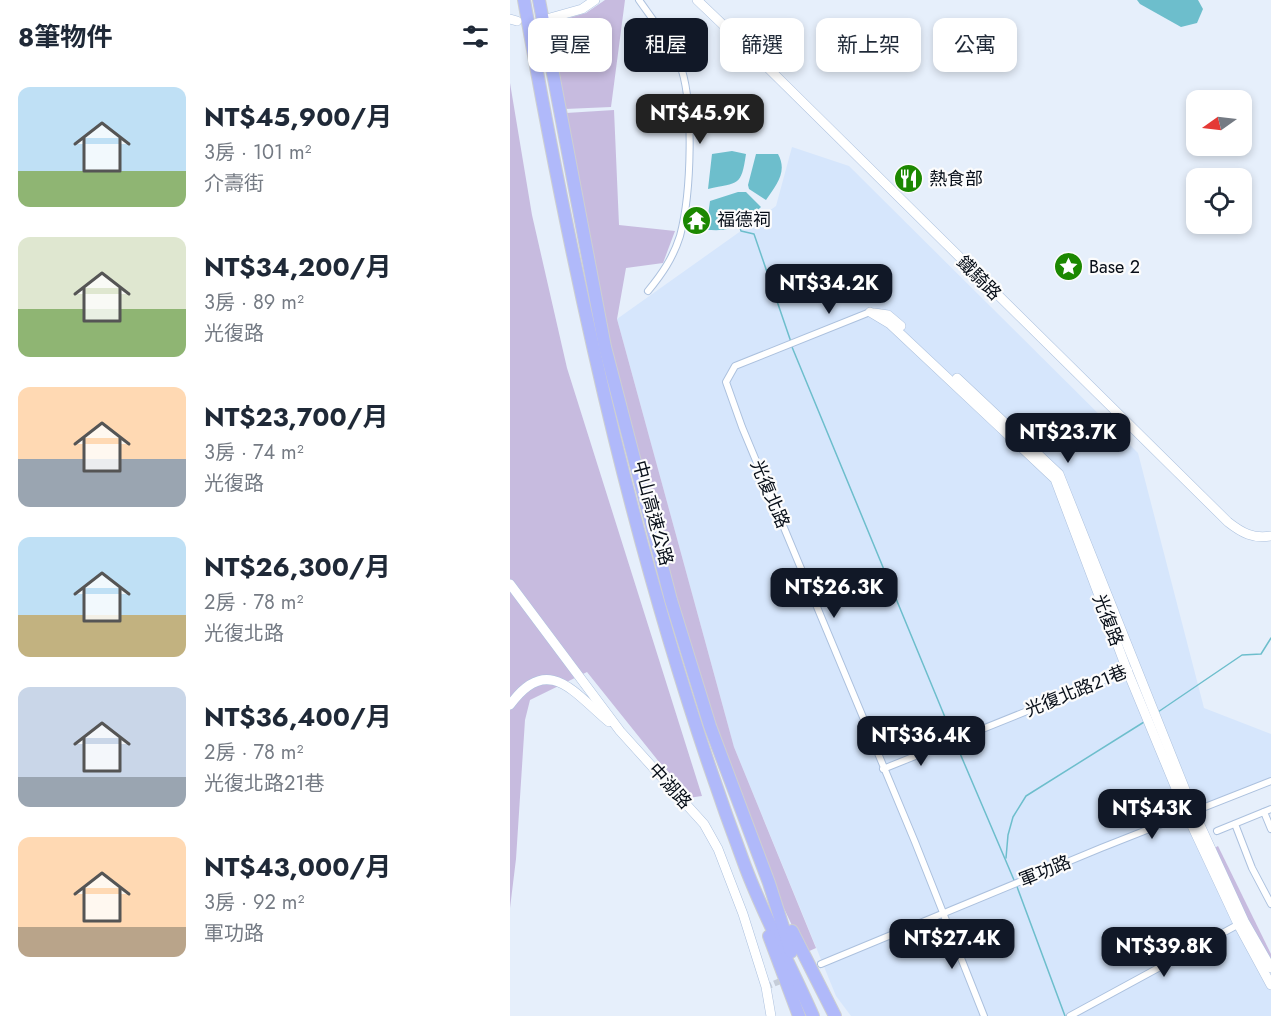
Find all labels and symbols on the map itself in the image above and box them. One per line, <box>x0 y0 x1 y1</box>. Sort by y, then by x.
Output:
north arrow <box>1186 90 1252 156</box>
pin: NT$45.9K <box>638 94 762 145</box>
restaurant icon: 熱食部 <box>892 163 924 195</box>
place label: 熱食部 <box>929 166 983 192</box>
temple icon: 福德祠 <box>680 204 712 236</box>
place label: 福德祠 <box>717 207 771 233</box>
street label: 鐵騎路 <box>951 250 1007 306</box>
place icon: Base 2 <box>1052 251 1084 283</box>
place label: Base 2 <box>1089 254 1140 280</box>
pin: NT$34.2K <box>767 264 891 315</box>
pin: NT$23.7K <box>1006 413 1130 464</box>
street label: 光復北路 <box>744 456 796 532</box>
street label: 中山高速公路 <box>626 457 680 569</box>
pin: NT$26.3K <box>772 568 896 619</box>
street label: 光復路 <box>1086 590 1130 650</box>
street label: 光復北路21巷 <box>1021 659 1131 723</box>
pin: NT$36.4K <box>859 716 983 767</box>
street label: 中湖路 <box>642 757 698 815</box>
pin: NT$43K <box>1103 789 1201 840</box>
street label: 軍功路 <box>1015 849 1075 893</box>
pin: NT$27.4K <box>890 919 1014 970</box>
pin: NT$39.8K <box>1102 927 1226 978</box>

